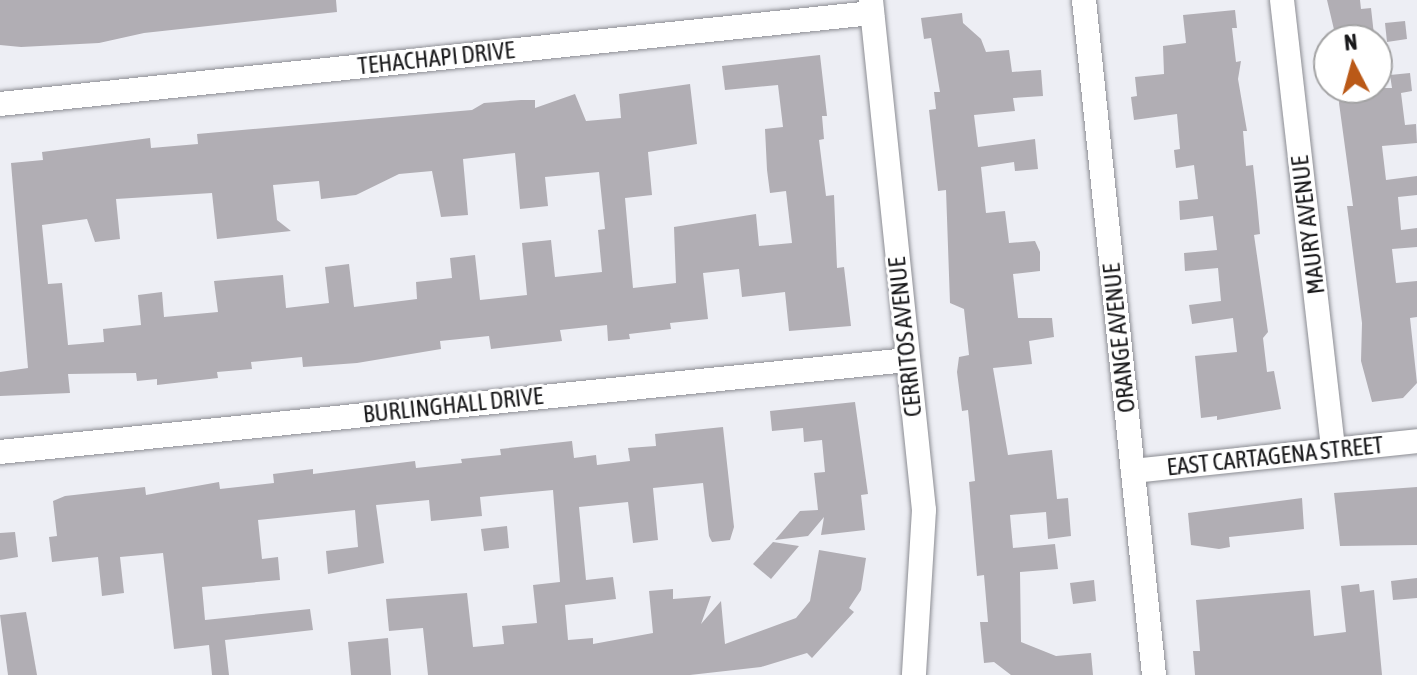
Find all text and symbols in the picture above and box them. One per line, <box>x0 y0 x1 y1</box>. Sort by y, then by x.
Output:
north arrow <box>1313 24 1393 104</box>
text: N <box>1343 29 1359 56</box>
street label: TEHACHAPI DRIVE <box>356 35 516 81</box>
street label: MAURY AVENUE <box>1285 154 1331 296</box>
street label: CERRITOS AVENUE <box>882 256 928 418</box>
street label: ORANGE AVENUE <box>1097 262 1141 414</box>
street label: BURLINGHALL DRIVE <box>362 381 544 429</box>
street label: EAST CARTAGENA STREET <box>1165 430 1385 482</box>

